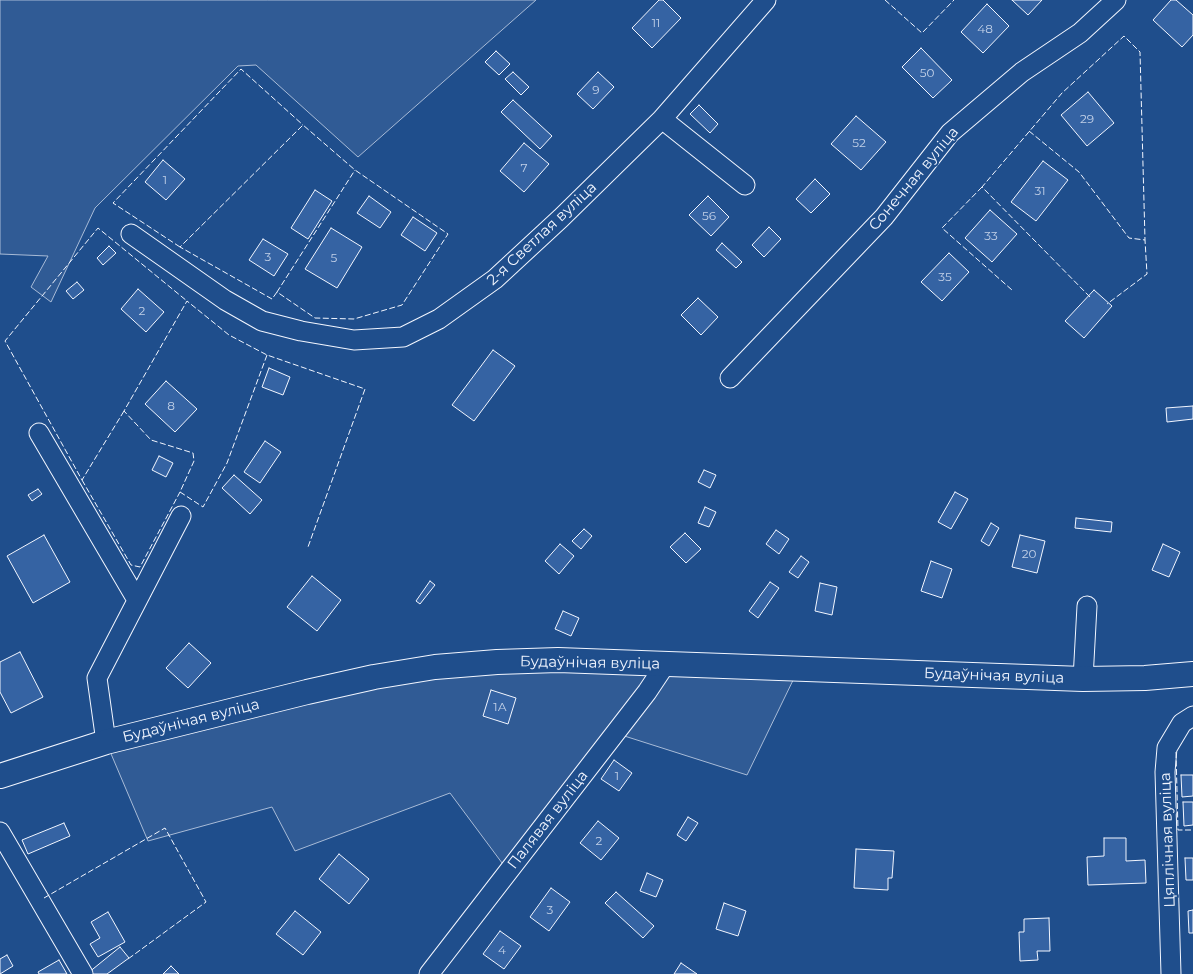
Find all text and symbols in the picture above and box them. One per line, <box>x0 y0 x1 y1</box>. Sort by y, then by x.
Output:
house number: 11 <box>652 16 660 30</box>
house number: 48 <box>977 22 993 36</box>
house number: 50 <box>920 66 934 80</box>
house number: 9 <box>592 83 600 97</box>
house number: 29 <box>1080 112 1094 126</box>
street label: Сонечная вуліца <box>865 123 963 235</box>
house number: 52 <box>852 136 866 150</box>
house number: 7 <box>520 161 528 175</box>
house number: 1 <box>163 173 167 187</box>
street label: 2-я Светлая вуліца <box>483 179 601 289</box>
house number: 31 <box>1034 184 1046 198</box>
house number: 56 <box>702 209 716 223</box>
house number: 33 <box>984 229 998 243</box>
house number: 3 <box>265 250 271 264</box>
house number: 5 <box>331 251 337 265</box>
house number: 35 <box>938 270 952 284</box>
house number: 2 <box>139 304 145 318</box>
house number: 8 <box>167 399 175 413</box>
house number: 20 <box>1022 547 1036 561</box>
street label: Будаўнічая вуліца <box>520 653 660 673</box>
street label: Будаўнічая вуліца <box>924 665 1064 687</box>
street label: Будаўнічая вуліца <box>121 695 261 747</box>
house number: 1А <box>493 700 507 714</box>
street label: Палявая вуліца <box>504 767 592 873</box>
house number: 1 <box>615 769 619 783</box>
street label: Цяплічная вуліца <box>1157 772 1179 908</box>
house number: 2 <box>596 834 602 848</box>
house number: 3 <box>547 903 553 917</box>
house number: 4 <box>498 943 506 957</box>

